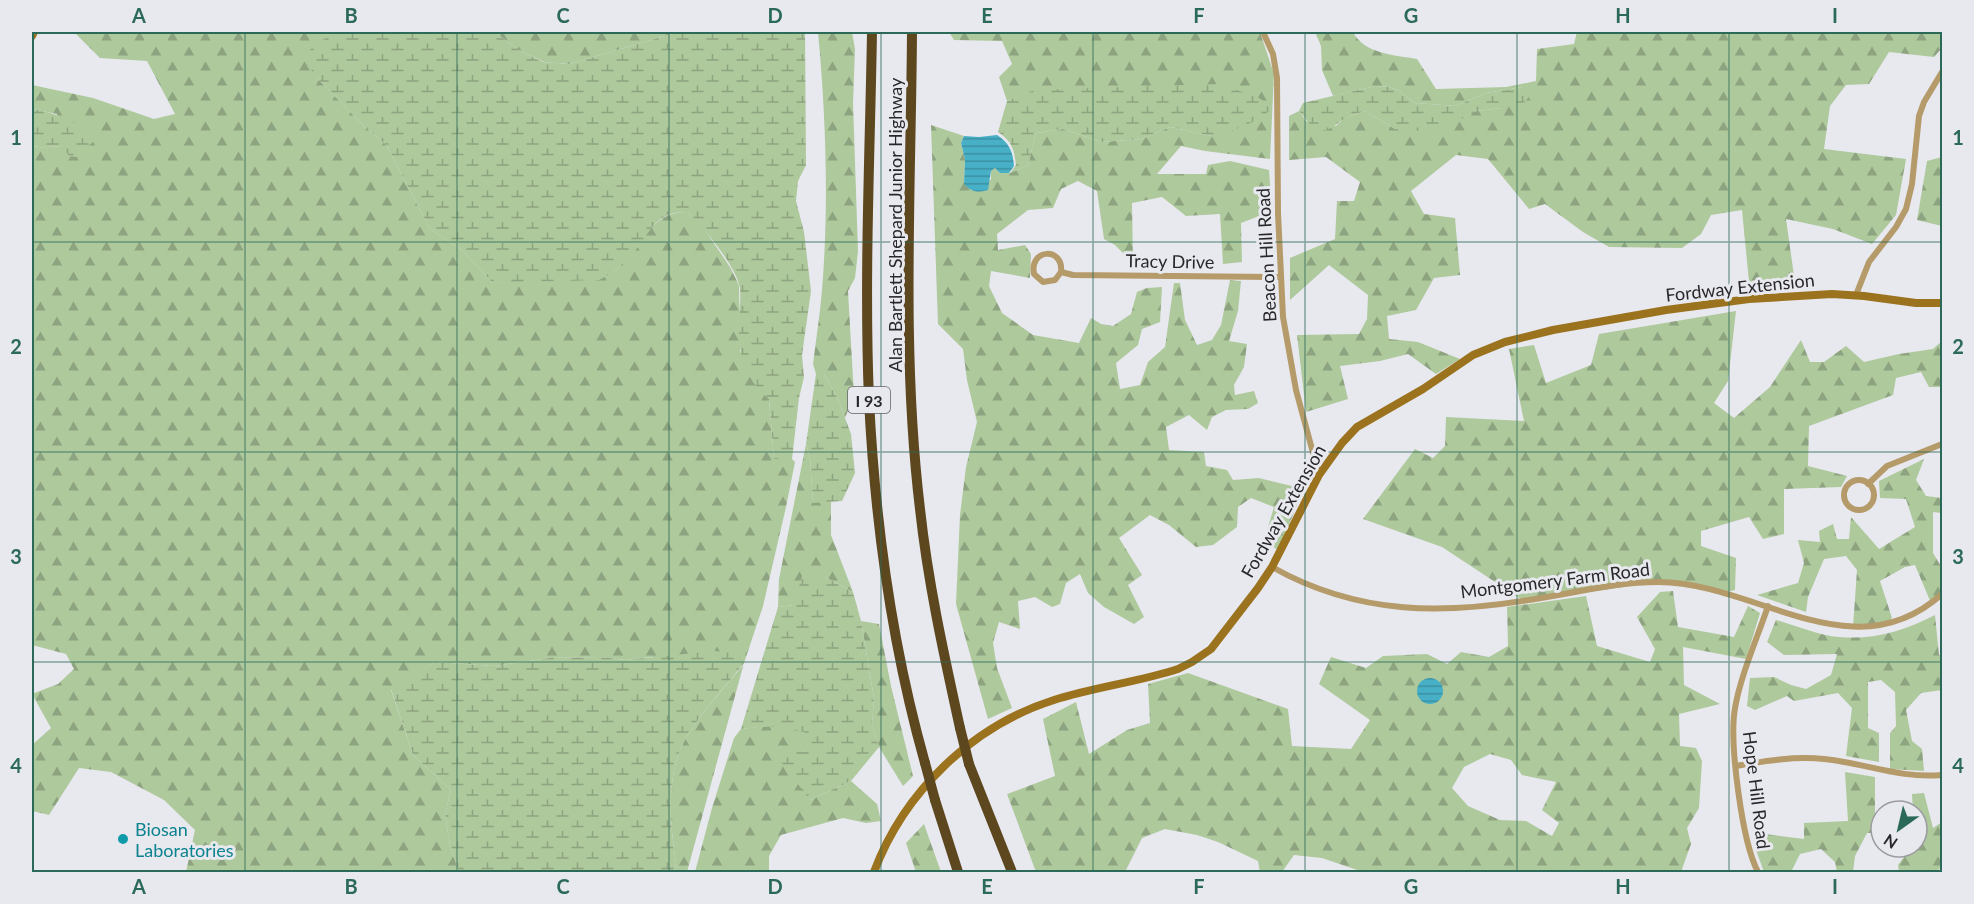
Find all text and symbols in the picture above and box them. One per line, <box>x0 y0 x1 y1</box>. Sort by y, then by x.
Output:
text: A <box>131 3 146 27</box>
text: B <box>344 3 358 27</box>
text: C <box>556 3 570 27</box>
text: D <box>767 3 783 27</box>
text: E <box>981 3 993 27</box>
text: F <box>1193 3 1205 27</box>
text: G <box>1404 3 1418 27</box>
text: H <box>1615 3 1631 27</box>
text: I <box>1832 3 1838 27</box>
street label: Alan Bartlett Shepard Junior Highway <box>884 77 906 372</box>
text: 1 <box>10 125 22 149</box>
text: 1 <box>1952 125 1964 149</box>
street label: Beacon Hill Road <box>1252 187 1280 323</box>
street label: Tracy Drive <box>1125 249 1215 273</box>
street label: Fordway Extension <box>1664 268 1816 306</box>
text: 2 <box>10 334 22 358</box>
text: 2 <box>1952 334 1964 358</box>
road number: I 93 <box>848 387 890 413</box>
street label: Fordway Extension <box>1236 441 1330 581</box>
text: 3 <box>10 544 22 568</box>
text: 3 <box>1952 544 1964 568</box>
street label: Montgomery Farm Road <box>1459 557 1651 603</box>
street label: Hope Hill Road <box>1739 730 1775 850</box>
text: 4 <box>10 753 22 777</box>
text: 4 <box>1952 753 1964 777</box>
north arrow <box>1869 799 1929 859</box>
place label: Biosan Laboratories <box>135 818 234 861</box>
text: N <box>1880 831 1901 853</box>
marker: Biosan Laboratories <box>116 832 130 846</box>
text: A <box>131 874 146 898</box>
text: B <box>344 874 358 898</box>
text: C <box>556 874 570 898</box>
text: D <box>767 874 783 898</box>
text: E <box>981 874 993 898</box>
text: F <box>1193 874 1205 898</box>
text: G <box>1404 874 1418 898</box>
text: H <box>1615 874 1631 898</box>
text: I <box>1832 874 1838 898</box>

